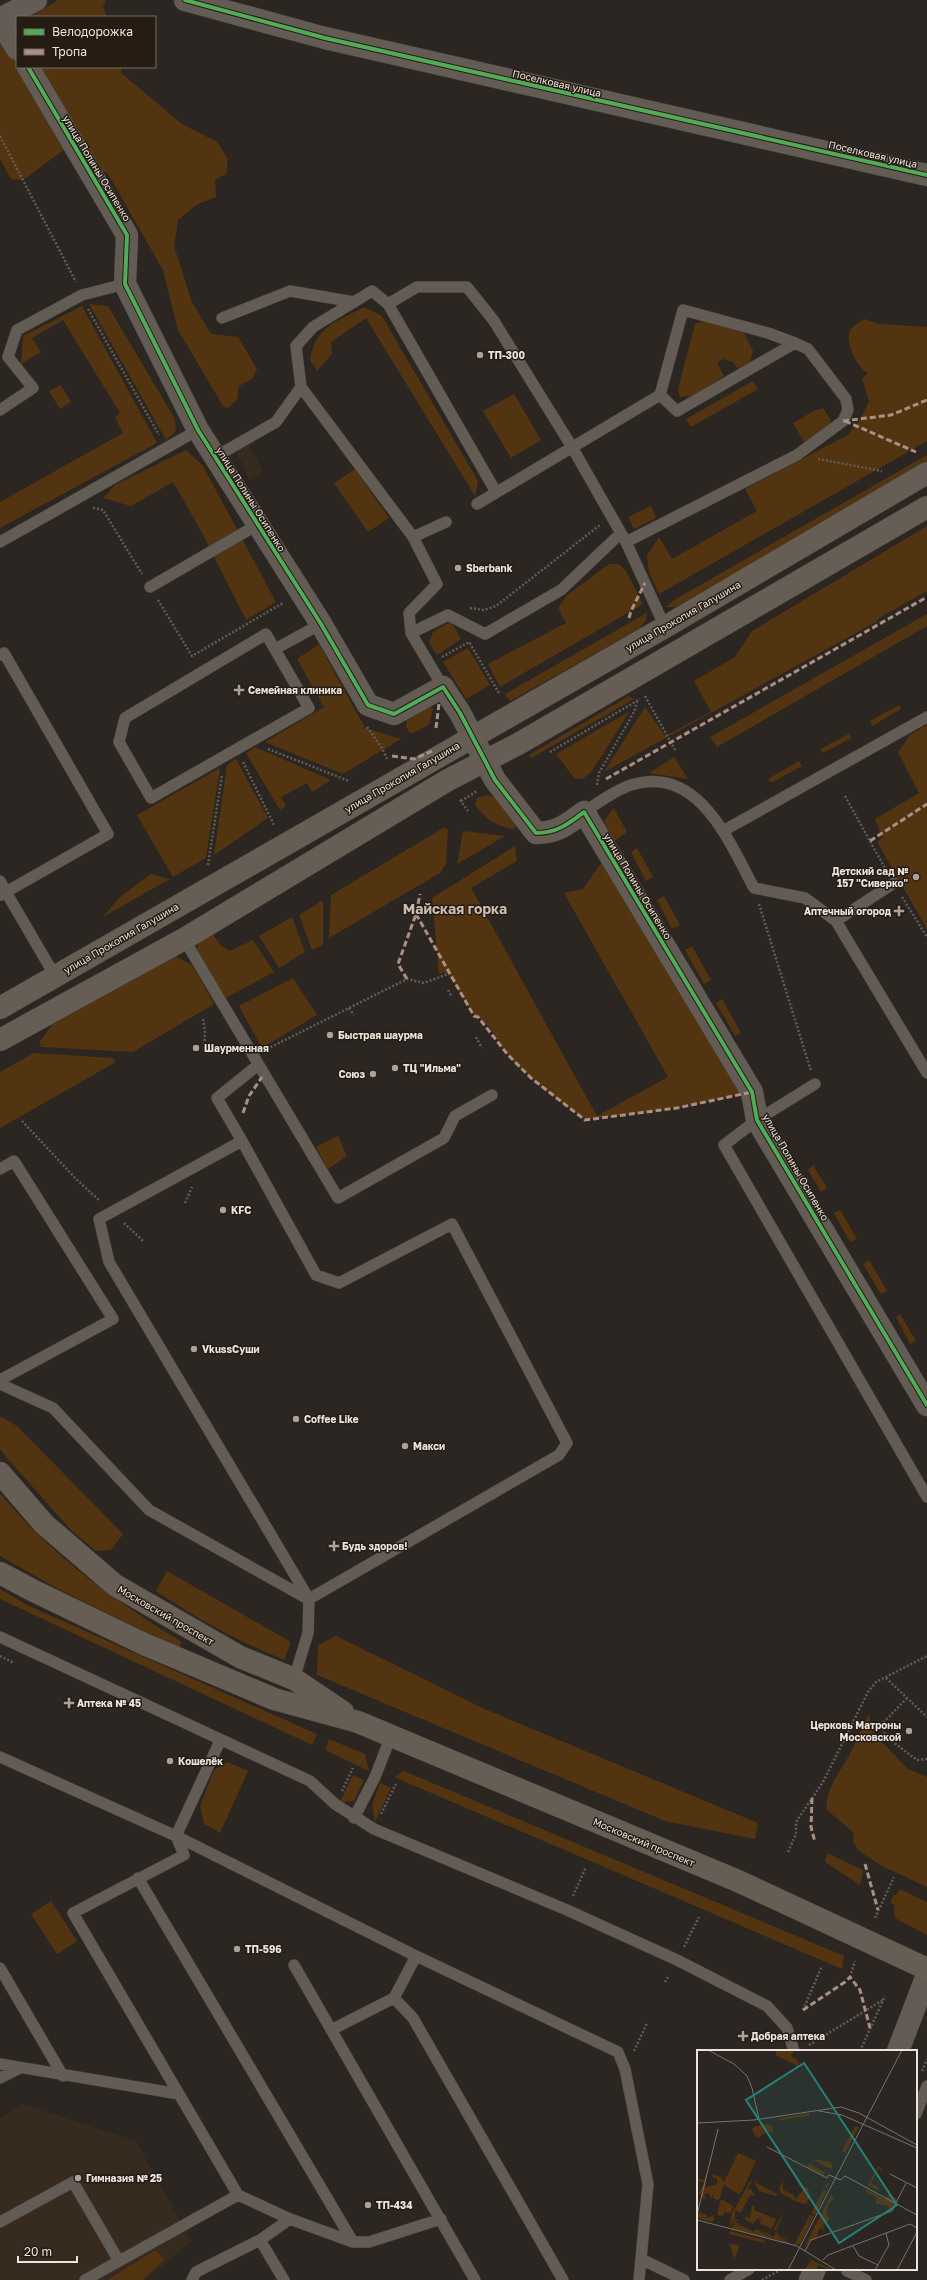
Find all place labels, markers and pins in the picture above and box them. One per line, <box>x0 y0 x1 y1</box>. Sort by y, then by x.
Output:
place label: ТП-300 <box>488 349 525 361</box>
marker: ТП-300 <box>475 350 485 360</box>
place label: Sberbank <box>466 562 513 574</box>
marker: Sberbank <box>453 563 463 573</box>
marker: Семейная клиника <box>233 684 245 696</box>
place label: Семейная клиника <box>248 684 342 696</box>
place label: Детский сад № 157 "Сиверко" <box>832 865 909 889</box>
marker: Детский сад № 157 "Сиверко" <box>911 872 921 882</box>
place label: Аптечный огород <box>804 905 892 917</box>
marker: Аптечный огород <box>894 906 904 916</box>
place label: Быстрая шаурма <box>338 1029 423 1041</box>
marker: Быстрая шаурма <box>325 1030 335 1040</box>
place label: Шаурменная <box>204 1042 269 1054</box>
marker: Шаурменная <box>191 1043 201 1053</box>
place label: ТЦ "Ильма" <box>403 1062 461 1074</box>
marker: ТЦ "Ильма" <box>390 1063 400 1073</box>
place label: Союз <box>338 1068 365 1080</box>
marker: Союз <box>368 1069 378 1079</box>
place label: KFC <box>231 1204 251 1216</box>
marker: KFC <box>218 1205 228 1215</box>
place label: VkussСуши <box>202 1343 260 1355</box>
marker: VkussСуши <box>189 1344 199 1354</box>
place label: Coffee Like <box>304 1413 359 1425</box>
marker: Coffee Like <box>291 1414 301 1424</box>
place label: Макси <box>413 1440 445 1452</box>
marker: Макси <box>400 1441 410 1451</box>
place label: Будь здоров! <box>342 1540 407 1552</box>
marker: Будь здоров! <box>329 1541 339 1551</box>
place label: Аптека № 45 <box>77 1697 141 1709</box>
marker: Аптека № 45 <box>64 1698 74 1708</box>
place label: Церковь Матроны Московской <box>810 1719 901 1743</box>
marker: Церковь Матроны Московской <box>904 1726 914 1736</box>
place label: Кошелёк <box>178 1755 223 1767</box>
marker: Кошелёк <box>165 1756 175 1766</box>
place label: ТП-596 <box>245 1943 282 1955</box>
marker: ТП-596 <box>232 1944 242 1954</box>
place label: Добрая аптека <box>751 2030 825 2042</box>
marker: Добрая аптека <box>738 2031 748 2041</box>
place label: Гимназия № 25 <box>86 2172 162 2184</box>
marker: Гимназия № 25 <box>73 2173 83 2183</box>
place label: ТП-434 <box>376 2199 412 2211</box>
marker: ТП-434 <box>363 2200 373 2210</box>

